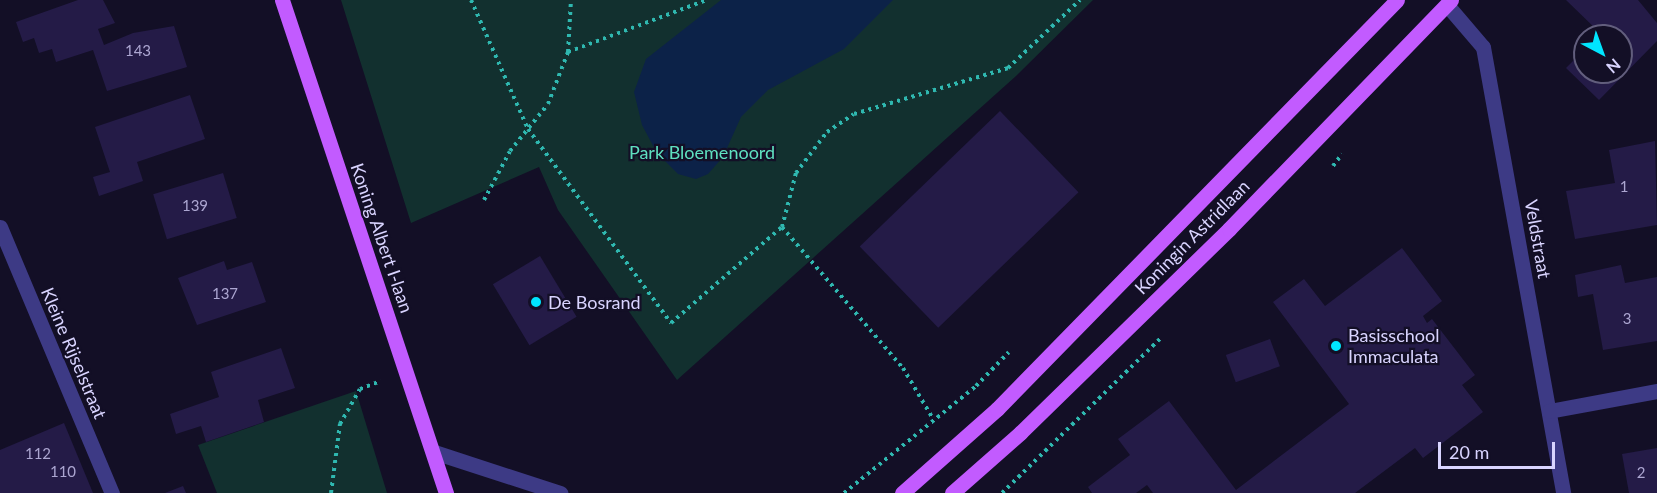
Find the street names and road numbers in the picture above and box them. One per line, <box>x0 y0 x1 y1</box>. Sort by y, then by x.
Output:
street label: Koning Albert I-laan <box>346 160 418 316</box>
street label: Koningin Astridlaan <box>1130 175 1254 299</box>
street label: Veldstraat <box>1520 198 1556 280</box>
street label: Kleine Rijselstraat <box>37 284 111 422</box>

